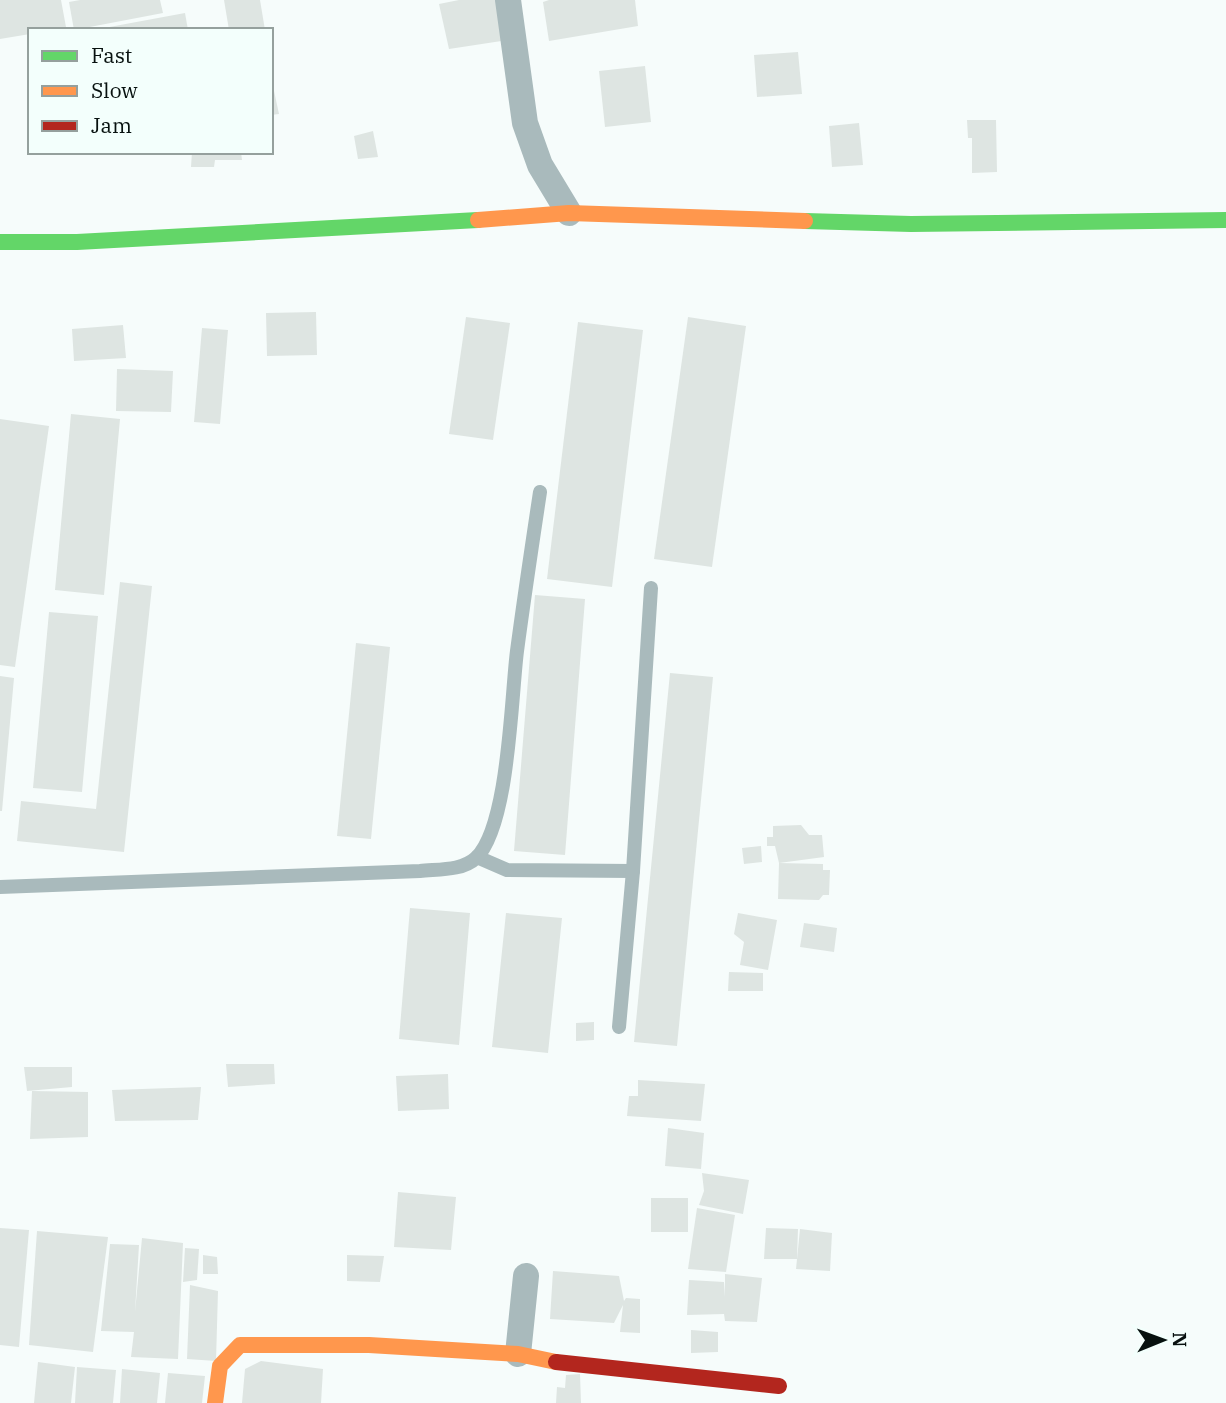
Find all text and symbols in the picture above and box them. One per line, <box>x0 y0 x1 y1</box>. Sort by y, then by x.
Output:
legend <box>28 28 273 154</box>
text: Fast <box>91 41 132 69</box>
text: Slow <box>91 76 138 104</box>
text: Jam <box>91 111 132 139</box>
north arrow <box>1128 1305 1198 1375</box>
text: N <box>1168 1332 1192 1347</box>

